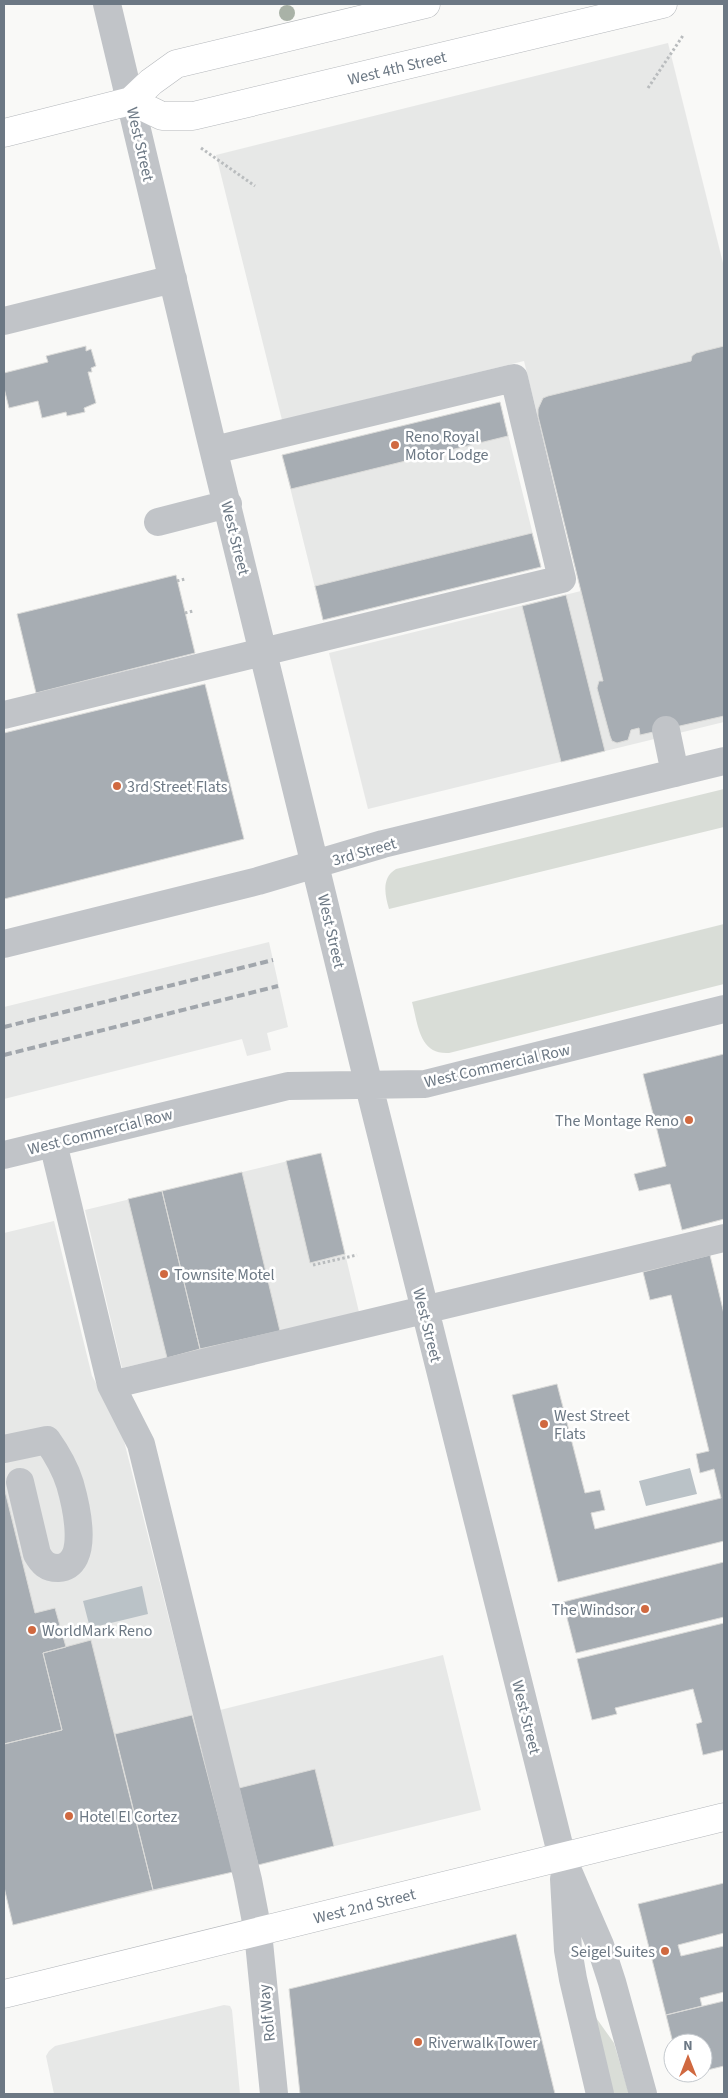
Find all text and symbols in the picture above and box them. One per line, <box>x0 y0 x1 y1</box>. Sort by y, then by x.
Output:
street label: West 4th Street <box>345 46 449 91</box>
street label: West Street <box>121 105 159 184</box>
place label: Reno Royal Motor Lodge <box>405 426 489 466</box>
marker: Reno Royal Motor Lodge <box>389 439 401 451</box>
street label: West Street <box>215 499 255 578</box>
place label: 3rd Street Flats <box>127 776 228 798</box>
marker: 3rd Street Flats <box>111 780 123 792</box>
street label: 3rd Street <box>330 832 399 872</box>
street label: West Street <box>312 892 350 971</box>
street label: West Commercial Row <box>422 1038 573 1093</box>
street label: West Commercial Row <box>25 1103 176 1161</box>
place label: The Montage Reno <box>555 1110 679 1132</box>
marker: The Montage Reno <box>683 1114 695 1126</box>
place label: Townsite Motel <box>174 1264 275 1286</box>
marker: Townsite Motel <box>158 1268 170 1280</box>
street label: West Street <box>407 1286 447 1365</box>
place label: West Street Flats <box>554 1405 630 1445</box>
marker: West Street Flats <box>538 1418 550 1430</box>
place label: The Windsor <box>552 1599 635 1621</box>
marker: The Windsor <box>639 1603 651 1615</box>
place label: WorldMark Reno <box>42 1620 152 1642</box>
marker: WorldMark Reno <box>26 1624 38 1636</box>
street label: West Street <box>506 1678 546 1757</box>
place label: Hotel El Cortez <box>79 1806 177 1828</box>
marker: Hotel El Cortez <box>63 1810 75 1822</box>
street label: West 2nd Street <box>311 1883 418 1930</box>
place label: Seigel Suites <box>571 1941 655 1963</box>
marker: Seigel Suites <box>659 1945 671 1957</box>
street label: Rolf Way <box>253 1983 281 2043</box>
place label: Riverwalk Tower <box>428 2032 538 2054</box>
north arrow <box>663 2033 713 2083</box>
marker: Riverwalk Tower <box>412 2036 424 2048</box>
text: N <box>683 2036 693 2056</box>

